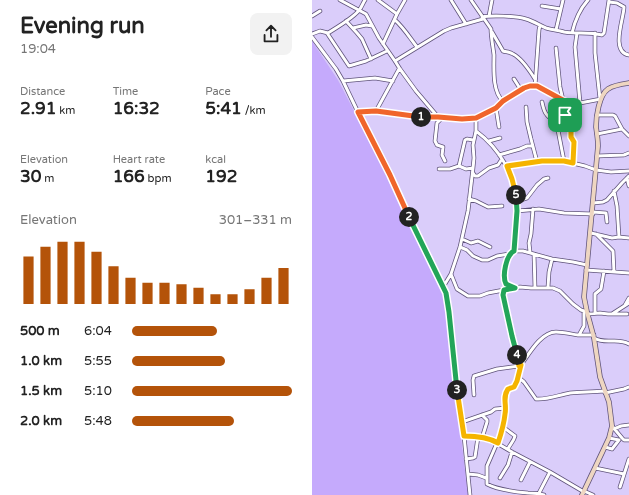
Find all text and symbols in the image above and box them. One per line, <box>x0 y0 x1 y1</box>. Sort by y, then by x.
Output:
text: Evening run <box>20 13 145 39</box>
button: share <box>250 13 292 55</box>
text: 19:04 <box>20 41 56 57</box>
text: Distance <box>20 85 65 98</box>
text: Time <box>113 85 138 98</box>
text: Pace <box>205 85 231 98</box>
text: 2.91 <box>20 98 56 119</box>
text: 16:32 <box>113 98 160 119</box>
text: 5:41 <box>205 98 242 119</box>
pin <box>548 98 582 132</box>
text: km <box>56 104 75 117</box>
text: /km <box>242 104 266 117</box>
icon: arrive <box>554 104 576 126</box>
pin: 1 <box>411 107 431 127</box>
text: 1 <box>418 110 424 123</box>
text: Elevation <box>20 153 68 166</box>
text: Heart rate <box>113 153 165 166</box>
text: kcal <box>205 153 226 166</box>
text: 30 <box>20 166 41 187</box>
text: 166 <box>113 166 145 187</box>
text: 192 <box>205 166 237 187</box>
text: m <box>41 172 54 185</box>
text: bpm <box>145 172 172 185</box>
pin: 5 <box>506 185 526 205</box>
text: 5 <box>513 188 519 201</box>
pin: 2 <box>399 207 419 227</box>
text: 2 <box>406 210 412 223</box>
text: Elevation <box>20 212 77 228</box>
text: 301–331 m <box>219 212 292 228</box>
text: 500 m <box>20 323 60 339</box>
text: 6:04 <box>84 323 112 339</box>
pin: 4 <box>507 345 527 365</box>
text: 4 <box>514 348 520 361</box>
text: 1.0 km <box>20 353 62 369</box>
text: 5:55 <box>84 353 112 369</box>
pin: 3 <box>447 380 467 400</box>
text: 1.5 km <box>20 383 62 399</box>
text: 5:10 <box>84 383 112 399</box>
text: 3 <box>454 383 460 396</box>
text: 2.0 km <box>20 413 62 429</box>
text: 5:48 <box>84 413 112 429</box>

